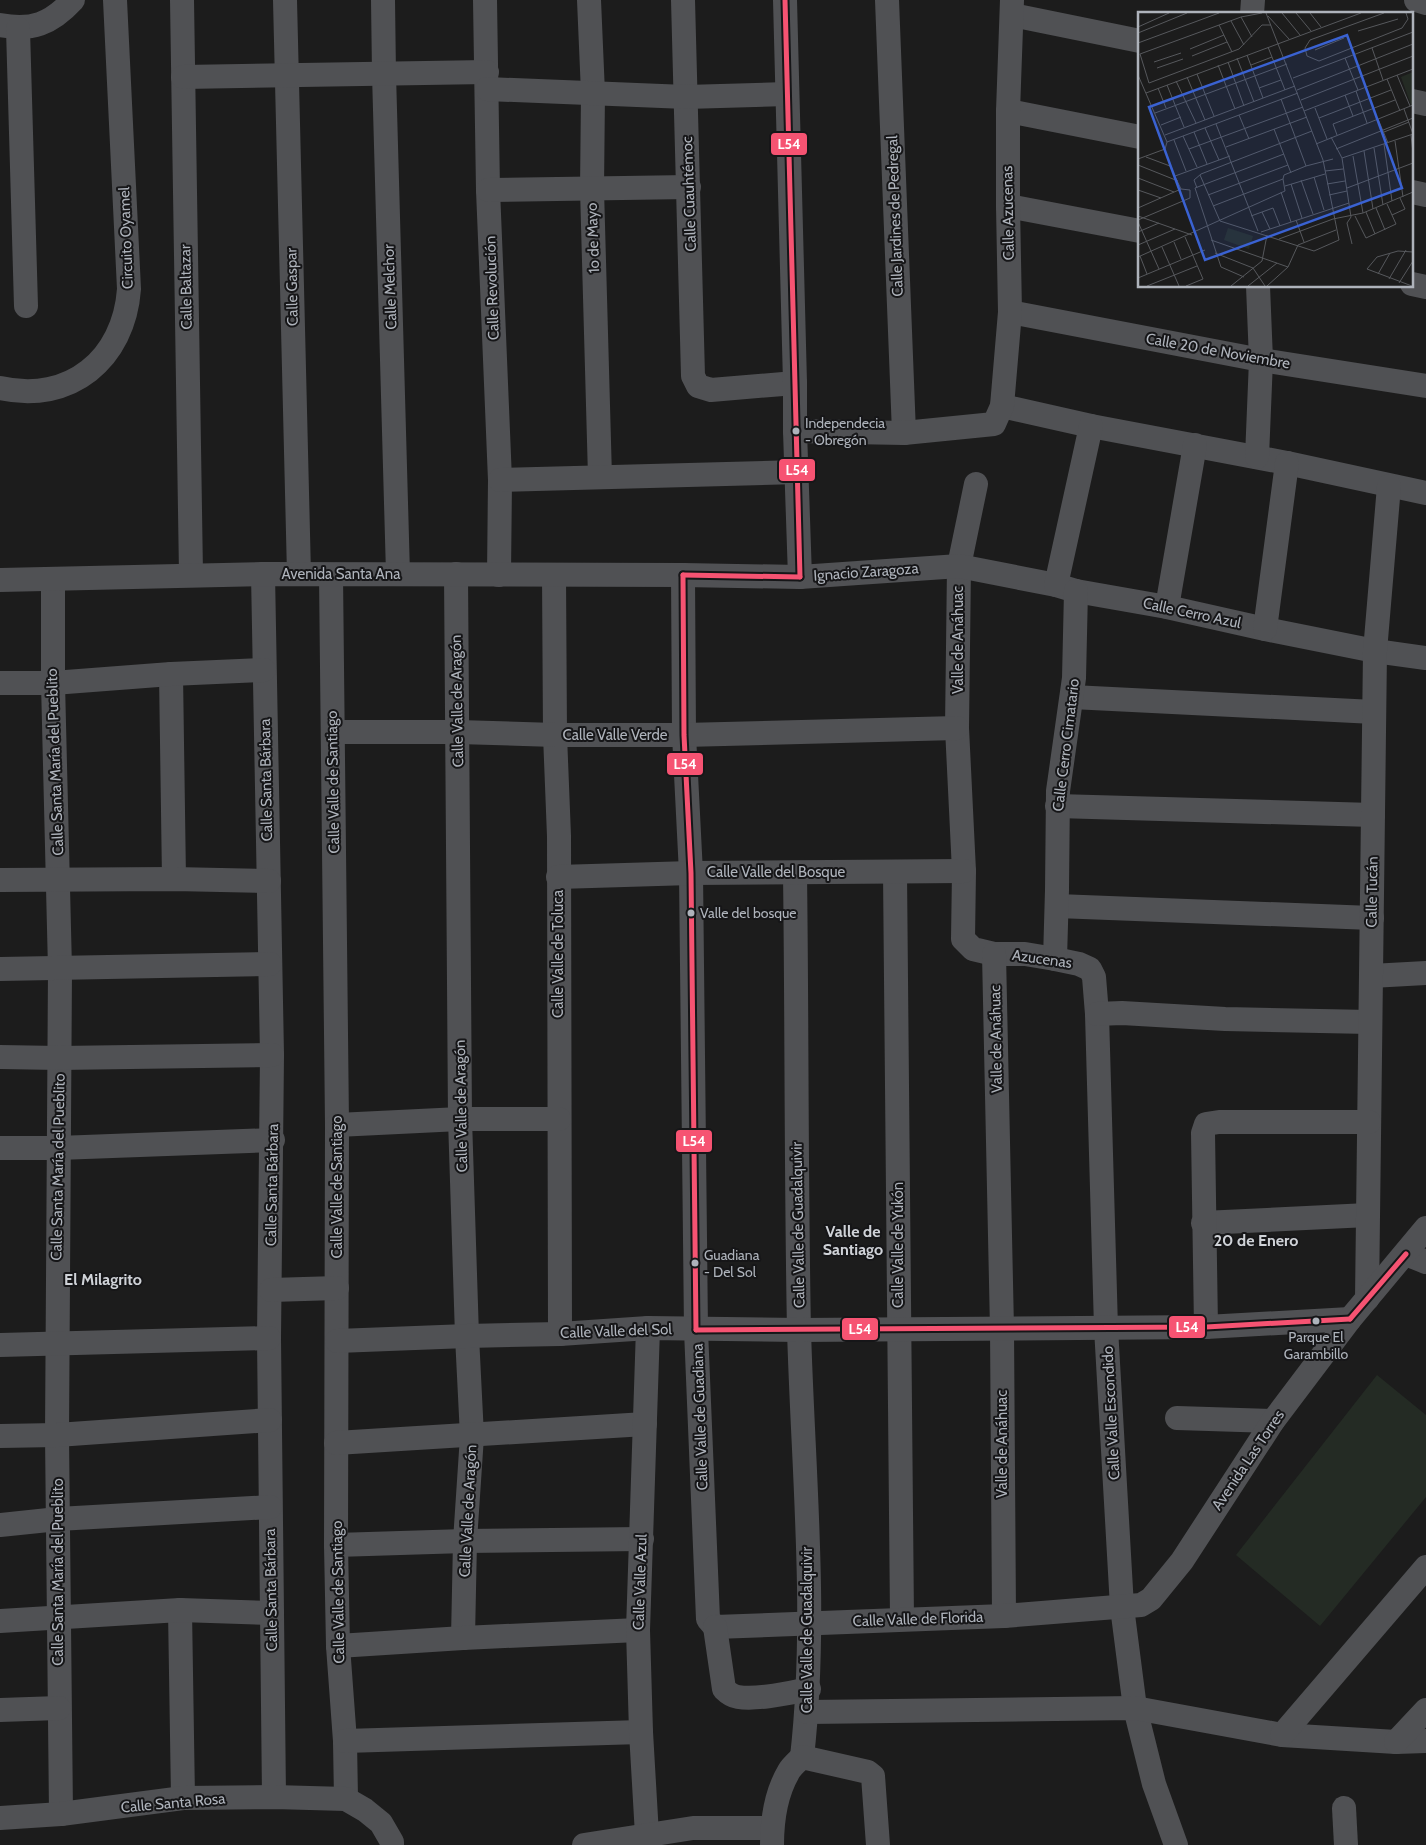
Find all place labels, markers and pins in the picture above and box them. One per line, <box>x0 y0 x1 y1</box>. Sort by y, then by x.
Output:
place label: Independecia - Obregón <box>805 414 885 449</box>
marker: Independecia - Obregón <box>791 426 801 436</box>
place label: Valle del bosque <box>700 904 797 922</box>
marker: Valle del bosque <box>686 908 696 918</box>
place label: Guadiana - Del Sol <box>704 1246 760 1281</box>
marker: Guadiana - Del Sol <box>690 1258 700 1268</box>
marker: Parque El Garambillo <box>1311 1316 1321 1326</box>
place label: Parque El Garambillo <box>1284 1328 1349 1363</box>

